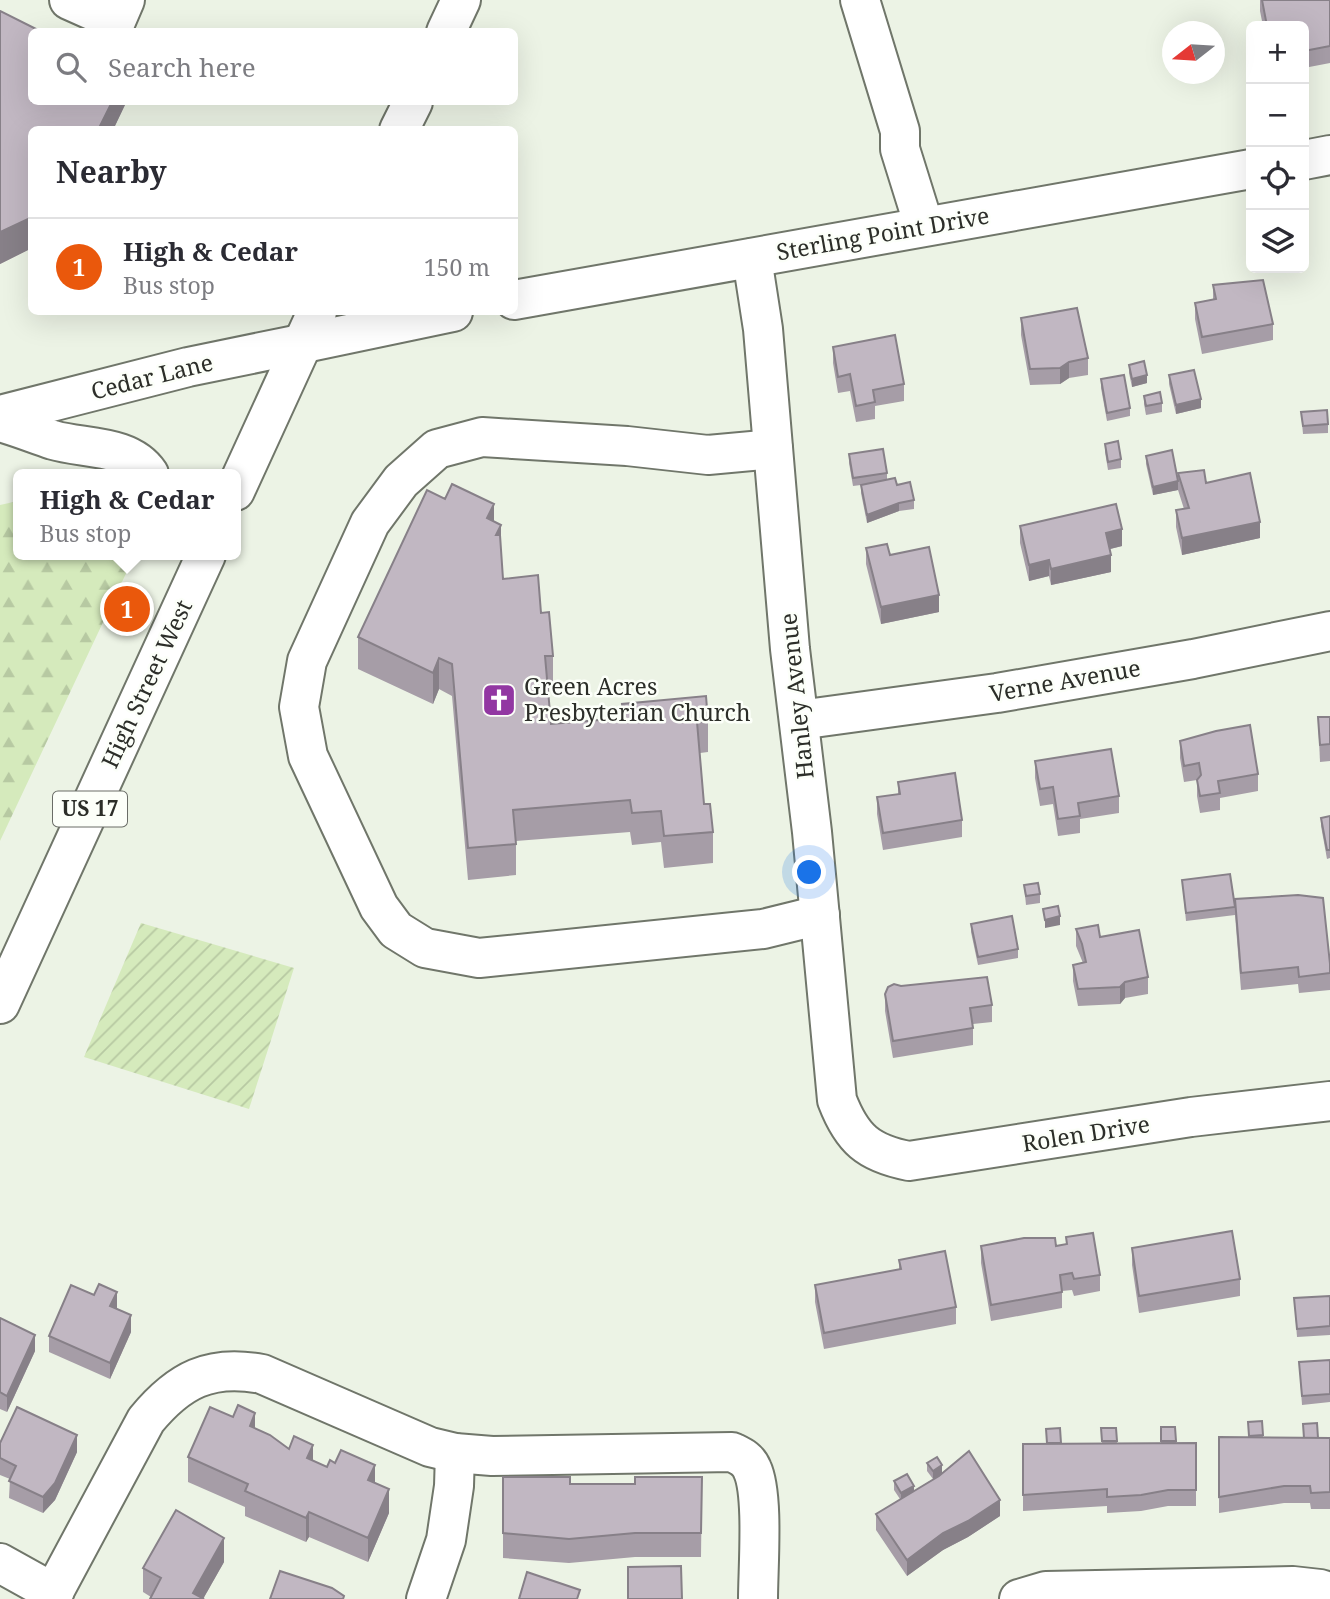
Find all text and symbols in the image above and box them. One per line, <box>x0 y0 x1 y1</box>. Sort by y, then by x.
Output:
north arrow <box>1162 21 1225 84</box>
map controls <box>1246 21 1309 273</box>
button: + <box>1246 21 1309 84</box>
search box <box>28 28 518 105</box>
icon: search <box>52 48 90 86</box>
text: Search here <box>108 49 256 85</box>
button: − <box>1246 84 1309 147</box>
button: locate <box>1246 147 1309 210</box>
text: Nearby <box>56 151 167 192</box>
street label: Sterling Point Drive <box>774 199 992 267</box>
button: layers <box>1246 210 1309 273</box>
text: High & Cedar <box>123 233 298 269</box>
text: 1 <box>73 251 86 283</box>
text: 150 m <box>424 251 490 283</box>
text: Bus stop <box>123 269 215 301</box>
street label: Cedar Lane <box>87 345 216 407</box>
popup <box>13 469 241 560</box>
text: High & Cedar <box>39 481 215 517</box>
text: Bus stop <box>39 517 131 549</box>
pin: 1 <box>104 583 150 635</box>
street label: High Street West <box>93 594 199 773</box>
street label: Hanley Avenue <box>771 612 821 781</box>
street label: Verne Avenue <box>987 651 1143 709</box>
place label: Green Acres Presbyterian Church <box>524 670 751 728</box>
church icon: Green Acres Presbyterian Church <box>480 681 518 719</box>
road number: US 17 <box>53 792 127 826</box>
your location <box>792 855 826 889</box>
street label: Rolen Drive <box>1020 1107 1152 1159</box>

